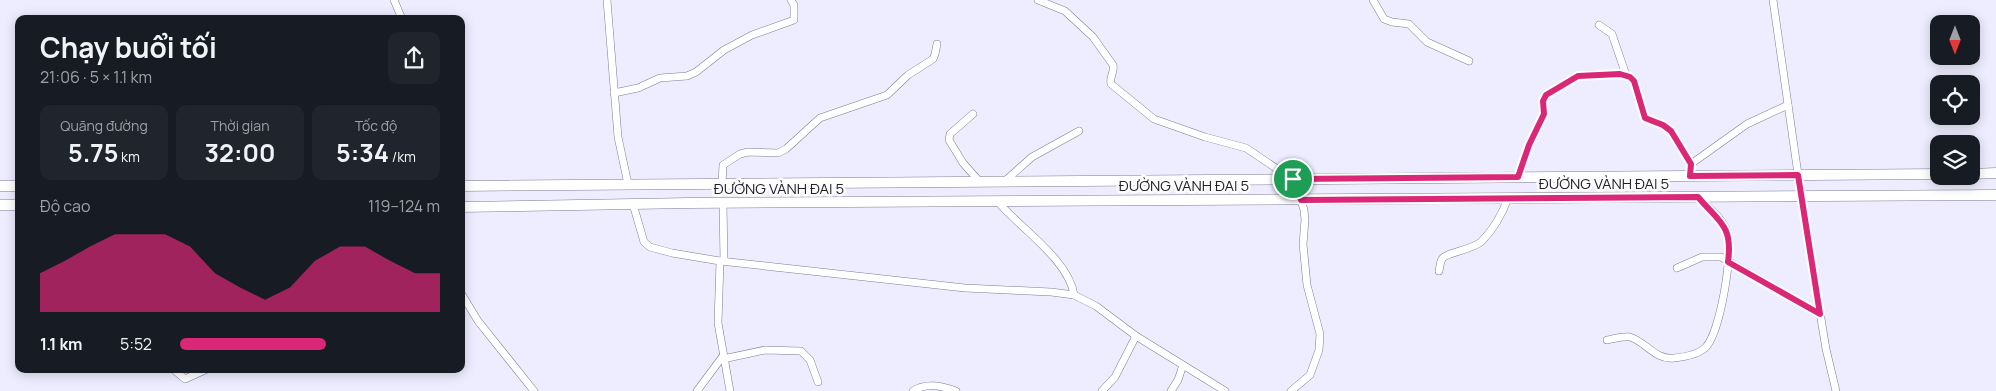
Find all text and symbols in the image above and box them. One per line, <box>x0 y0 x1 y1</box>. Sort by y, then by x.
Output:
north arrow <box>1930 15 1980 65</box>
map controls <box>1930 15 1980 185</box>
text: Chạy buổi tối <box>40 28 217 66</box>
button: share <box>388 32 440 84</box>
text: 21:06 · 5 × 1.1 km <box>40 66 152 88</box>
button: locate <box>1930 75 1980 125</box>
text: Quãng đường <box>60 116 148 135</box>
text: Thời gian <box>211 116 269 135</box>
text: Tốc độ <box>355 116 397 135</box>
text: 5.75 <box>68 135 118 170</box>
text: 32:00 <box>205 135 275 170</box>
text: 5:34 <box>336 135 389 170</box>
button: layers <box>1930 135 1980 185</box>
text: km <box>118 147 140 166</box>
text: /km <box>389 147 416 166</box>
pin <box>1272 158 1314 200</box>
icon: arrive <box>1279 165 1307 193</box>
street label: ĐƯỜNG VÀNH ĐAI 5 <box>1539 173 1669 194</box>
street label: ĐƯỜNG VÀNH ĐAI 5 <box>1119 175 1249 196</box>
street label: ĐƯỜNG VÀNH ĐAI 5 <box>714 178 844 199</box>
text: Độ cao <box>40 195 90 217</box>
text: 119–124 m <box>368 195 440 217</box>
text: 1.1 km <box>40 333 83 355</box>
text: 5:52 <box>120 333 152 355</box>

